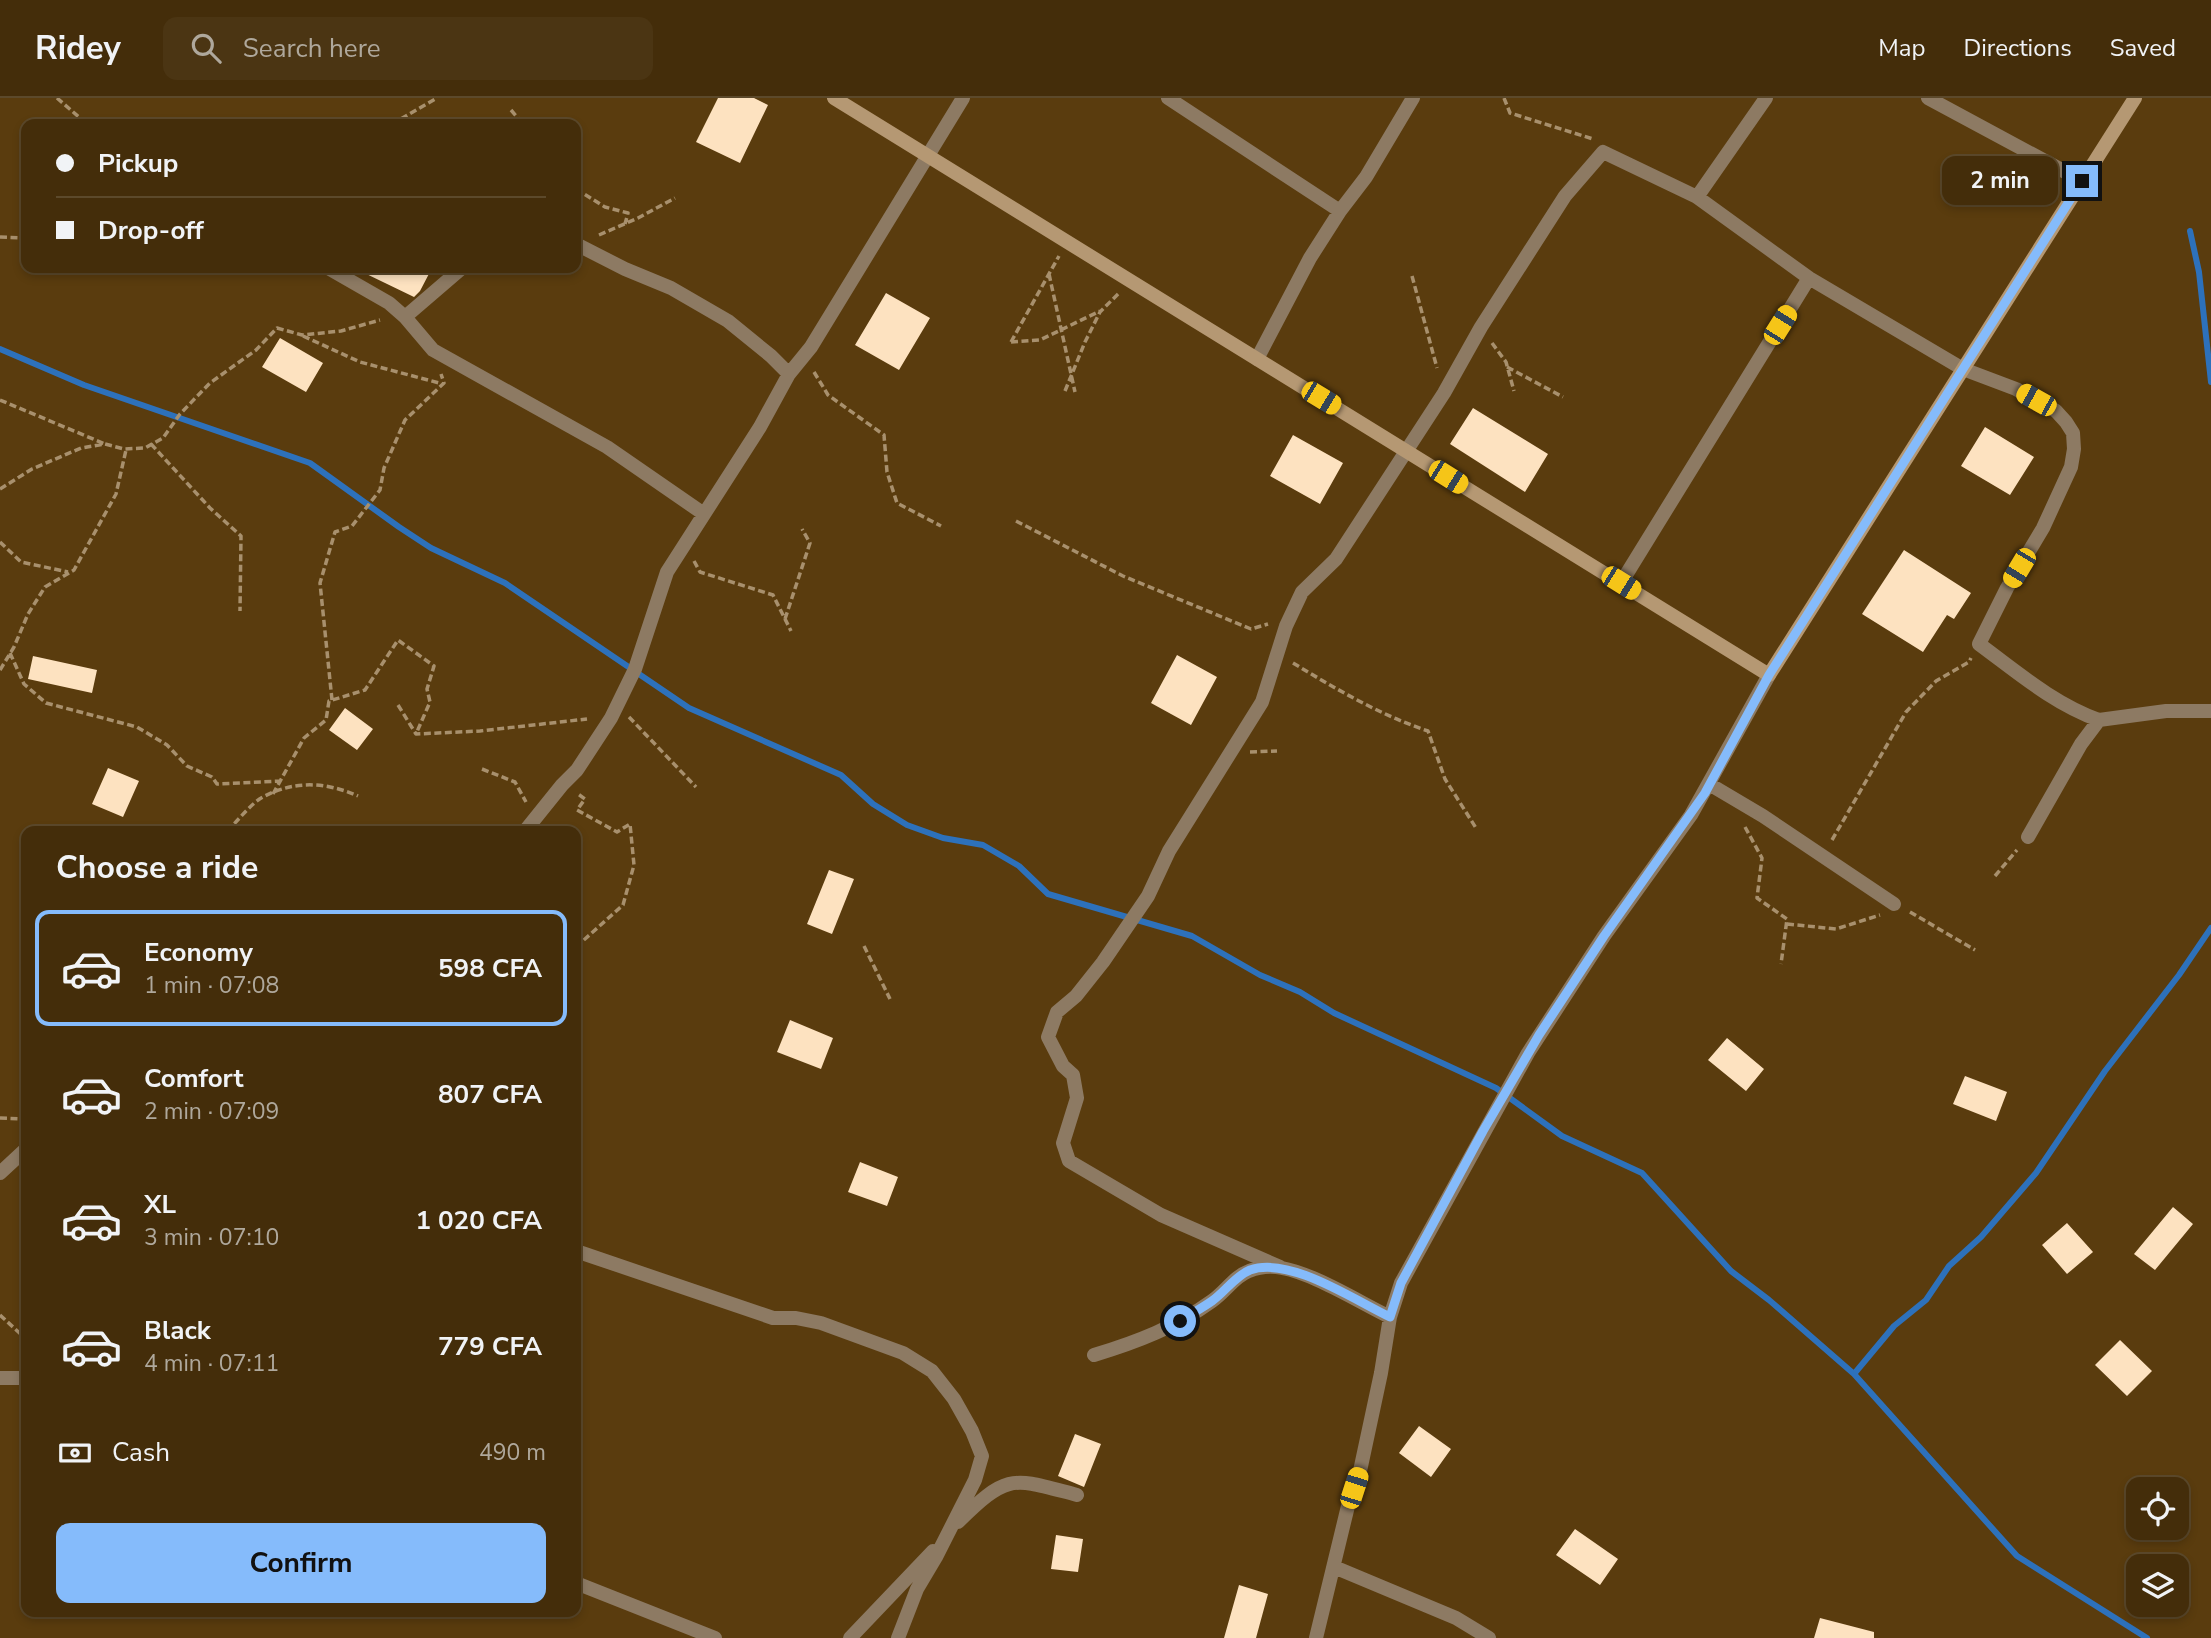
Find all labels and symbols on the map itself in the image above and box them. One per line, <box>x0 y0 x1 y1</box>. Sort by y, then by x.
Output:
callout: 2 min <box>1942 156 2058 206</box>
route end <box>2066 165 2098 197</box>
car <box>1760 302 1801 348</box>
car <box>1298 378 1345 418</box>
car <box>2013 381 2060 419</box>
car <box>1425 457 1472 497</box>
car <box>2000 545 2039 591</box>
car <box>1598 563 1645 603</box>
route start <box>1164 1305 1196 1337</box>
car <box>1338 1465 1371 1511</box>

